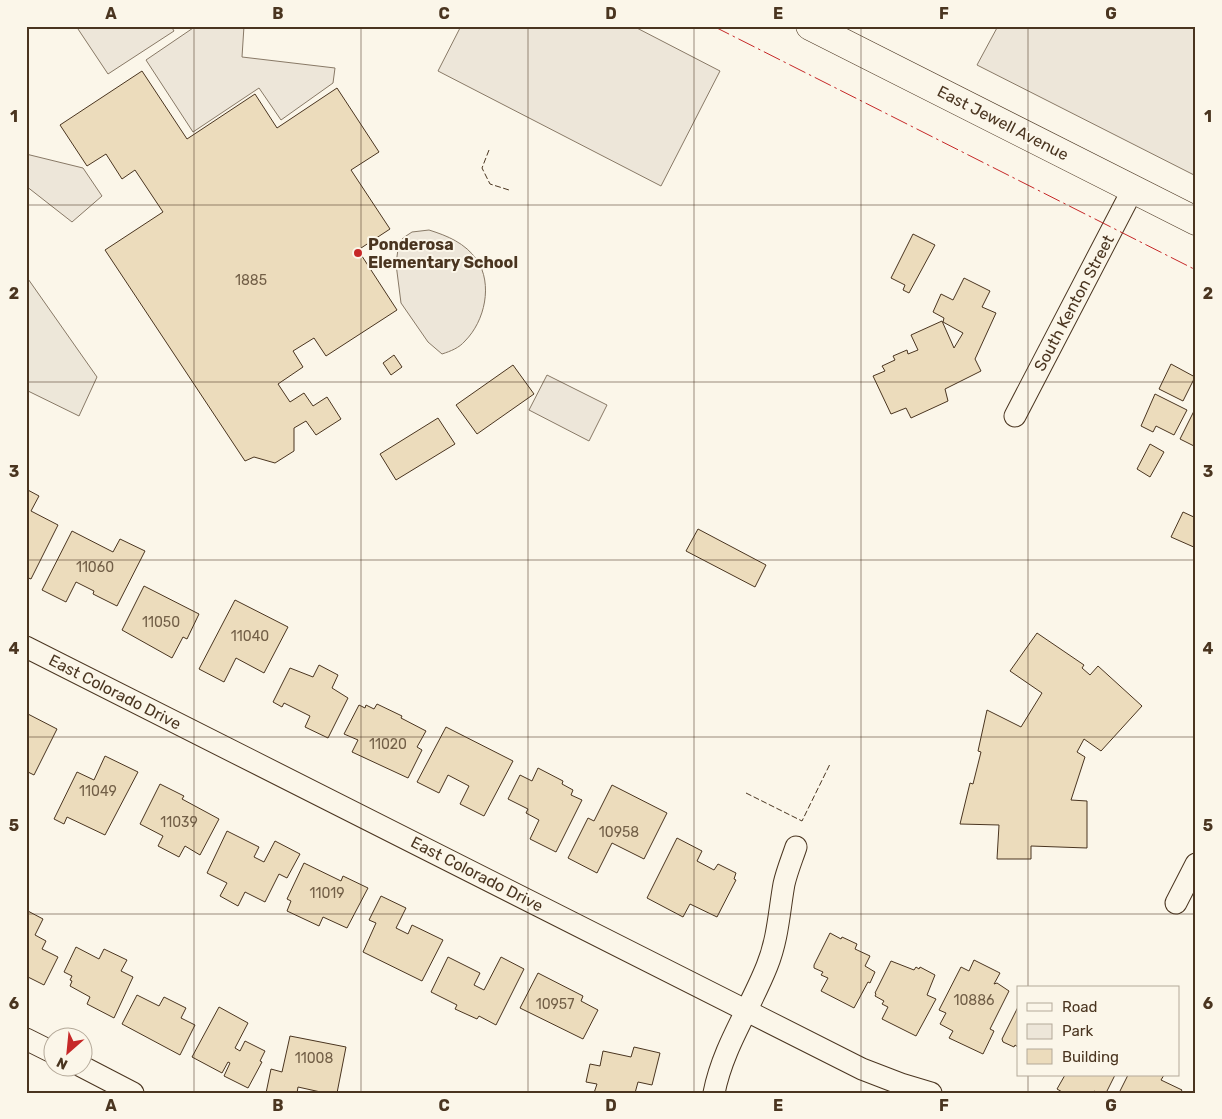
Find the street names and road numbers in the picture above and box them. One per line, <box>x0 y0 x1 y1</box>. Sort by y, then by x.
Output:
street label: East Jewell Avenue <box>934 82 1072 164</box>
street label: South Kenton Street <box>1030 232 1118 374</box>
street label: East Colorado Drive <box>46 650 184 734</box>
street label: East Colorado Drive <box>408 832 546 916</box>

